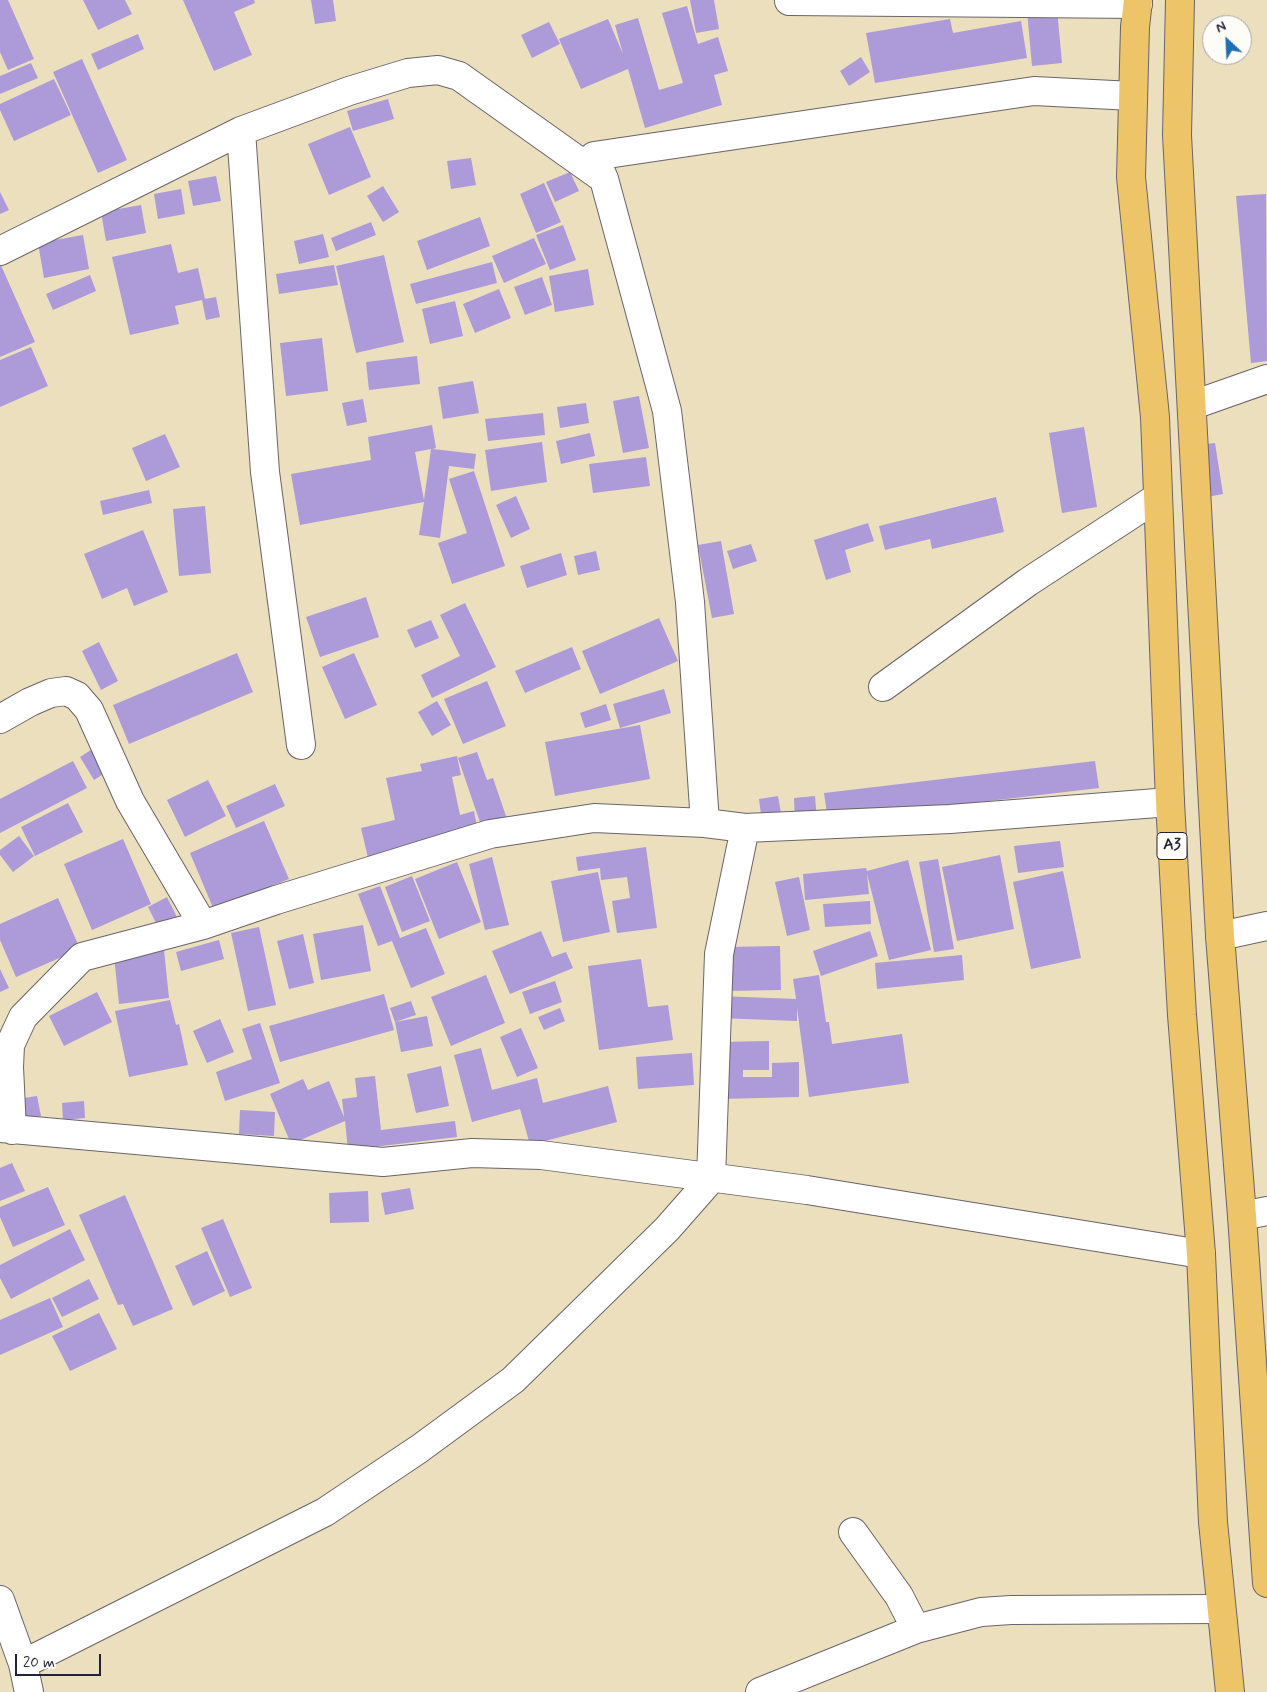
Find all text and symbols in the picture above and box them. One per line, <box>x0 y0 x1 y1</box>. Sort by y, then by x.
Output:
north arrow <box>1202 15 1252 65</box>
text: N <box>1213 17 1229 37</box>
road number: A3 <box>1157 832 1187 859</box>
scale bar <box>18 1644 104 1676</box>
text: 20 m <box>23 1653 55 1673</box>

